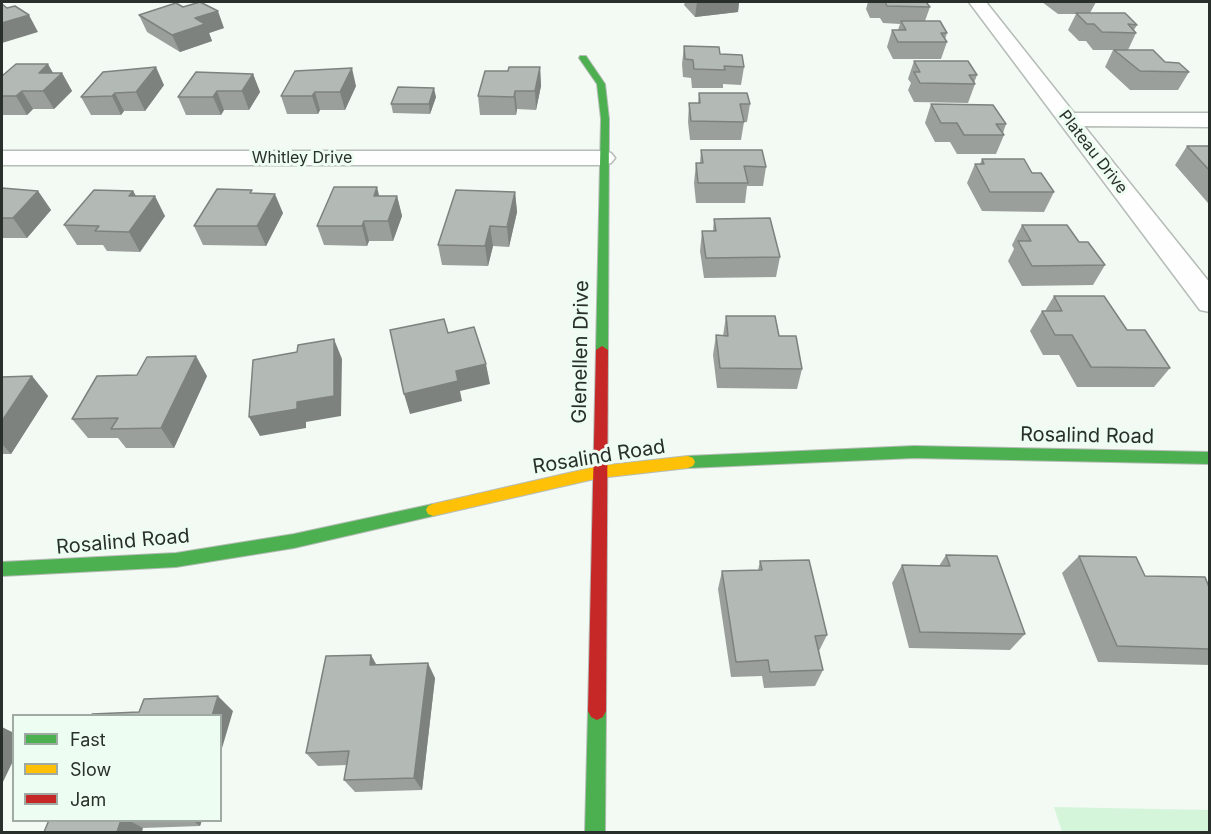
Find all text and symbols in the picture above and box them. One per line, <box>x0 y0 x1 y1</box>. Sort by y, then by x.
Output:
street label: Plateau Drive <box>1055 107 1131 197</box>
street label: Whitley Drive <box>252 148 352 168</box>
street label: Glenellen Drive <box>568 280 594 424</box>
street label: Rosalind Road <box>1020 423 1154 449</box>
street label: Rosalind Road <box>531 435 667 479</box>
street label: Rosalind Road <box>55 524 191 560</box>
legend <box>12 714 222 822</box>
text: Fast <box>70 729 106 750</box>
text: Slow <box>70 759 111 780</box>
text: Jam <box>70 789 106 810</box>

